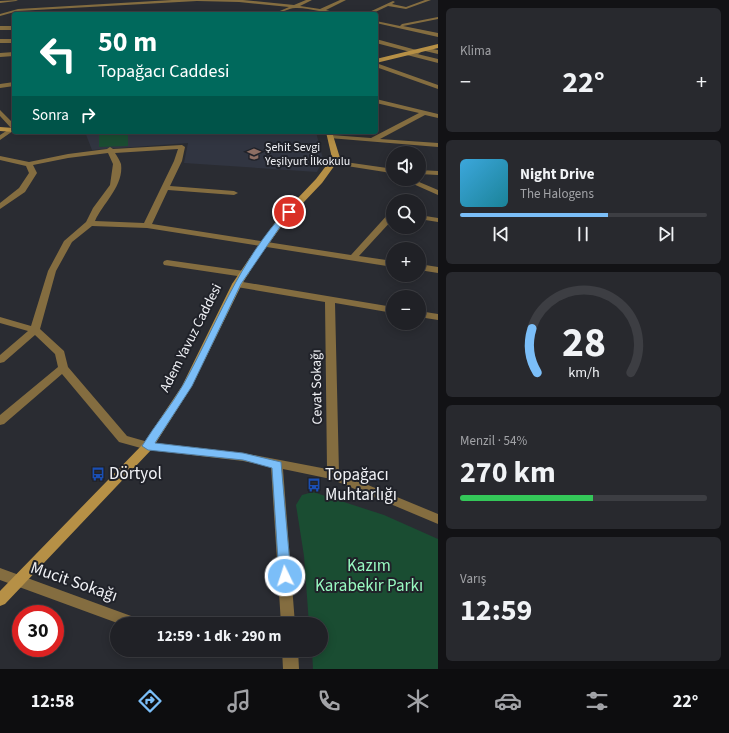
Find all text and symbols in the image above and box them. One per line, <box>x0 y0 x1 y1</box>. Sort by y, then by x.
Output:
text: 50 m <box>98 22 157 62</box>
icon: left <box>32 28 84 80</box>
text: Klima <box>460 42 491 60</box>
text: Topağacı Caddesi <box>98 59 229 84</box>
text: 22° <box>562 61 605 104</box>
text: − <box>460 66 471 98</box>
text: + <box>696 66 707 98</box>
icon: right <box>77 104 99 126</box>
text: Sonra <box>32 105 69 126</box>
place label: Şehit Sevgi Yeşilyurt İlkokulu <box>264 139 350 170</box>
school or university icon: Şehit Sevgi Yeşilyurt İlkokulu <box>246 146 262 162</box>
map controls <box>386 146 426 330</box>
button: sound <box>386 146 426 186</box>
text: Night Drive <box>520 164 595 185</box>
text: The Halogens <box>520 185 594 203</box>
button: search <box>386 194 426 234</box>
pin <box>272 195 306 229</box>
icon: arrive <box>278 201 300 223</box>
icon: previous <box>490 223 512 245</box>
icon: pause <box>572 223 594 245</box>
icon: next <box>655 223 677 245</box>
button: + <box>386 242 426 282</box>
street label: Adem Yavuz Caddesi <box>155 280 227 396</box>
button: − <box>386 290 426 330</box>
text: 28 <box>562 312 605 372</box>
street label: Cevat Sokağı <box>306 349 328 425</box>
text: km/h <box>568 361 599 382</box>
text: Menzil · 54% <box>460 432 527 450</box>
text: 270 km <box>460 451 556 494</box>
place label: Dörtyol <box>109 462 162 486</box>
place label: Topağacı Muhtarlığı <box>325 463 397 507</box>
bus stop icon: Dörtyol <box>90 466 106 482</box>
bus stop icon: Topağacı Muhtarlığı <box>306 477 322 493</box>
park label: Kazım Karabekir Parkı <box>315 554 423 598</box>
position arrow <box>264 555 306 597</box>
street label: Mucit Sokağı <box>27 556 121 608</box>
text: Varış <box>460 570 486 588</box>
text: 12:59 <box>460 589 532 632</box>
speed limit sign: 30 <box>12 605 64 657</box>
text: 12:59 · 1 dk · 290 m <box>157 626 281 647</box>
icon: directions <box>136 687 164 715</box>
icon: music <box>225 687 253 715</box>
icon: phone <box>315 687 343 715</box>
icon: climate <box>404 687 432 715</box>
icon: car <box>494 687 522 715</box>
icon: filters <box>583 687 611 715</box>
text: 12:58 <box>31 689 74 714</box>
text: 22° <box>673 689 698 714</box>

